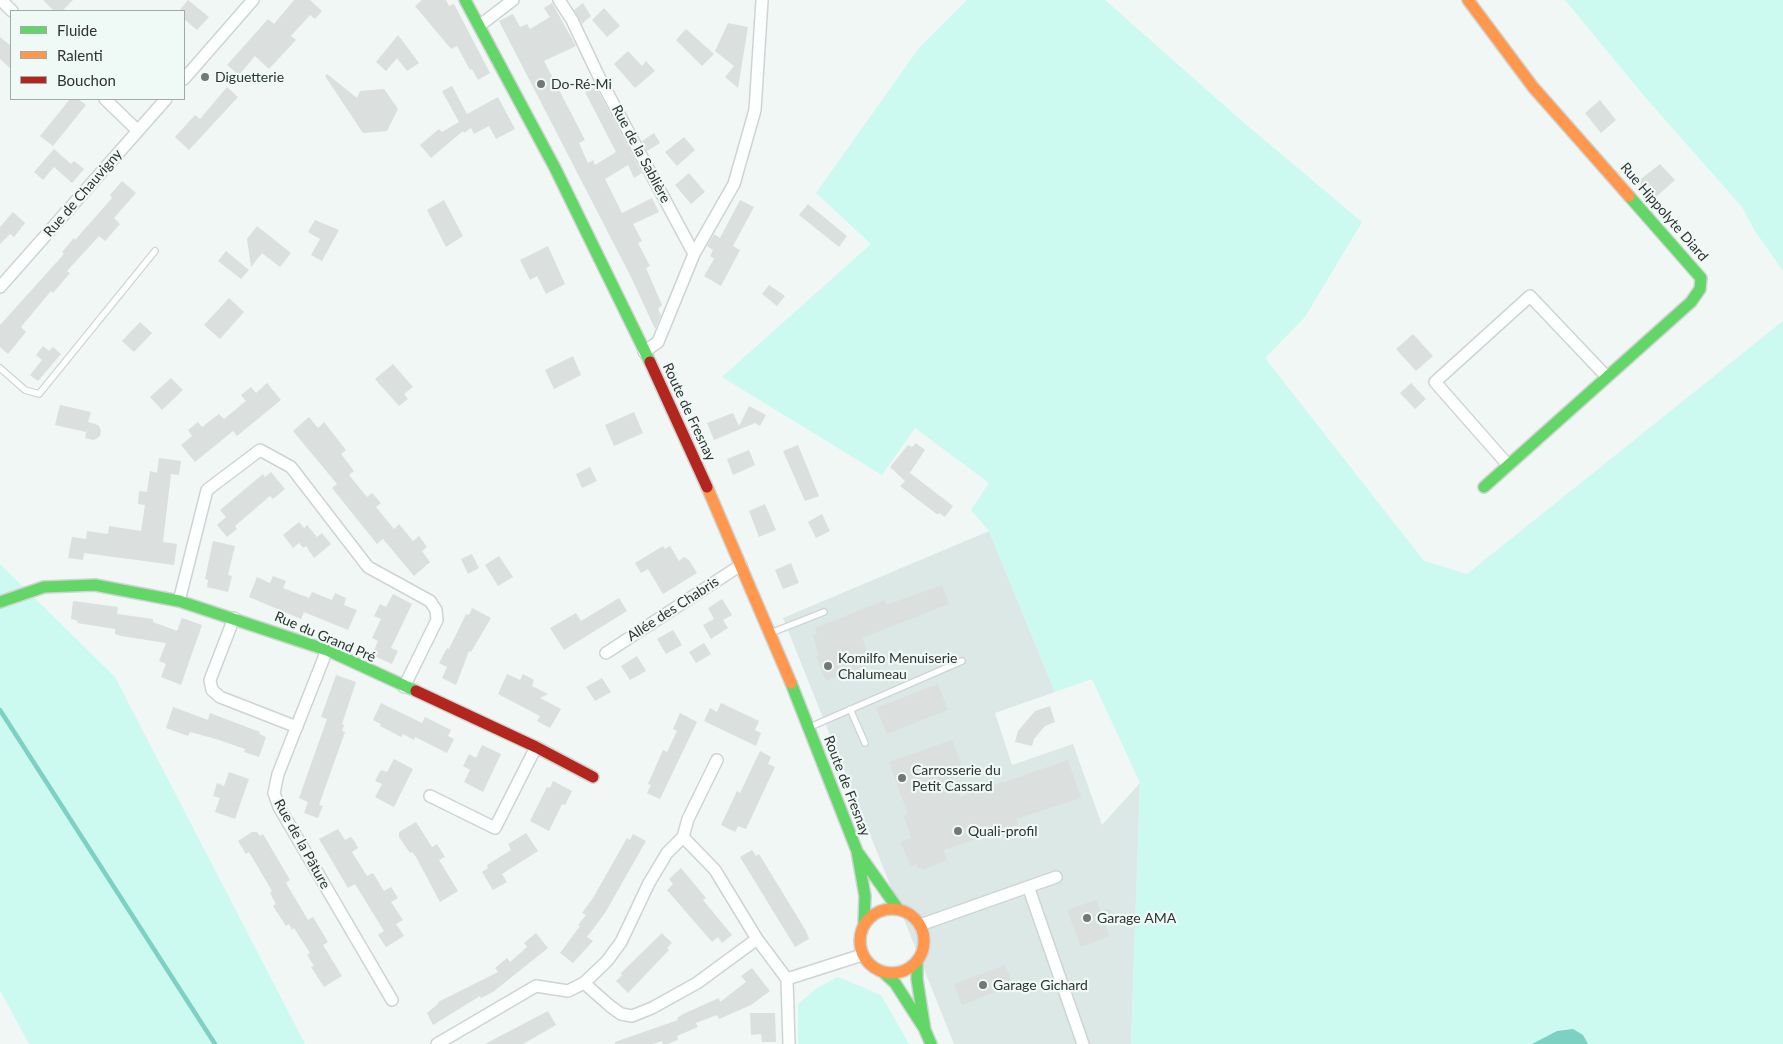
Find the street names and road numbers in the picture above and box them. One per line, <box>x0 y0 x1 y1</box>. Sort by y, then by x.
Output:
street label: Rue de la Sablière <box>608 102 674 206</box>
street label: Rue de Chauvigny <box>40 146 126 240</box>
street label: Rue Hippolyte Diard <box>1617 159 1711 265</box>
street label: Route de Fresnay <box>659 360 719 464</box>
street label: Allée des Chabris <box>624 573 722 645</box>
street label: Rue du Grand Pré <box>272 608 378 666</box>
street label: Route de Fresnay <box>820 733 874 839</box>
street label: Rue de la Pâture <box>270 796 334 892</box>

